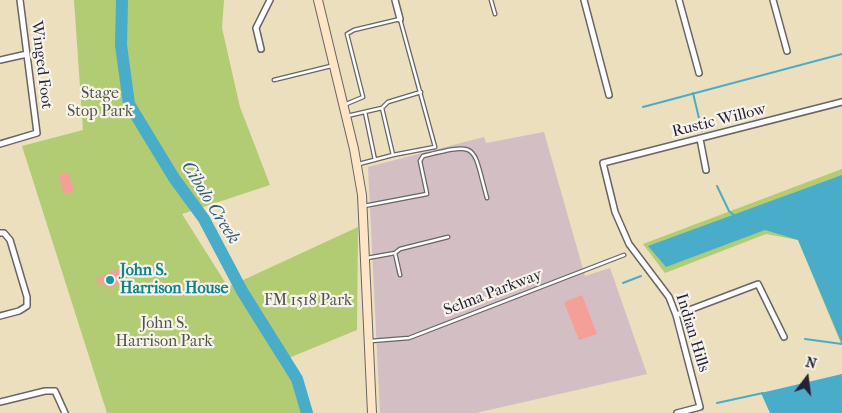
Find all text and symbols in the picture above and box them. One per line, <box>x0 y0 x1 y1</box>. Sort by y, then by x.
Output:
street label: Winged Foot <box>26 20 56 110</box>
park label: Stage Stop Park <box>67 84 133 122</box>
street label: Rustic Willow <box>670 100 768 142</box>
water label: Cibolo Creek <box>176 158 244 248</box>
place label: John S. Harrison House <box>120 261 228 299</box>
street label: Selma Parkway <box>441 265 545 321</box>
marker: John S. Harrison House <box>104 274 116 286</box>
park label: FM 1518 Park <box>264 291 352 311</box>
street label: Indian Hills <box>671 291 713 375</box>
park label: John S. Harrison Park <box>116 314 212 352</box>
north arrow <box>782 353 832 403</box>
text: N <box>804 353 818 373</box>

